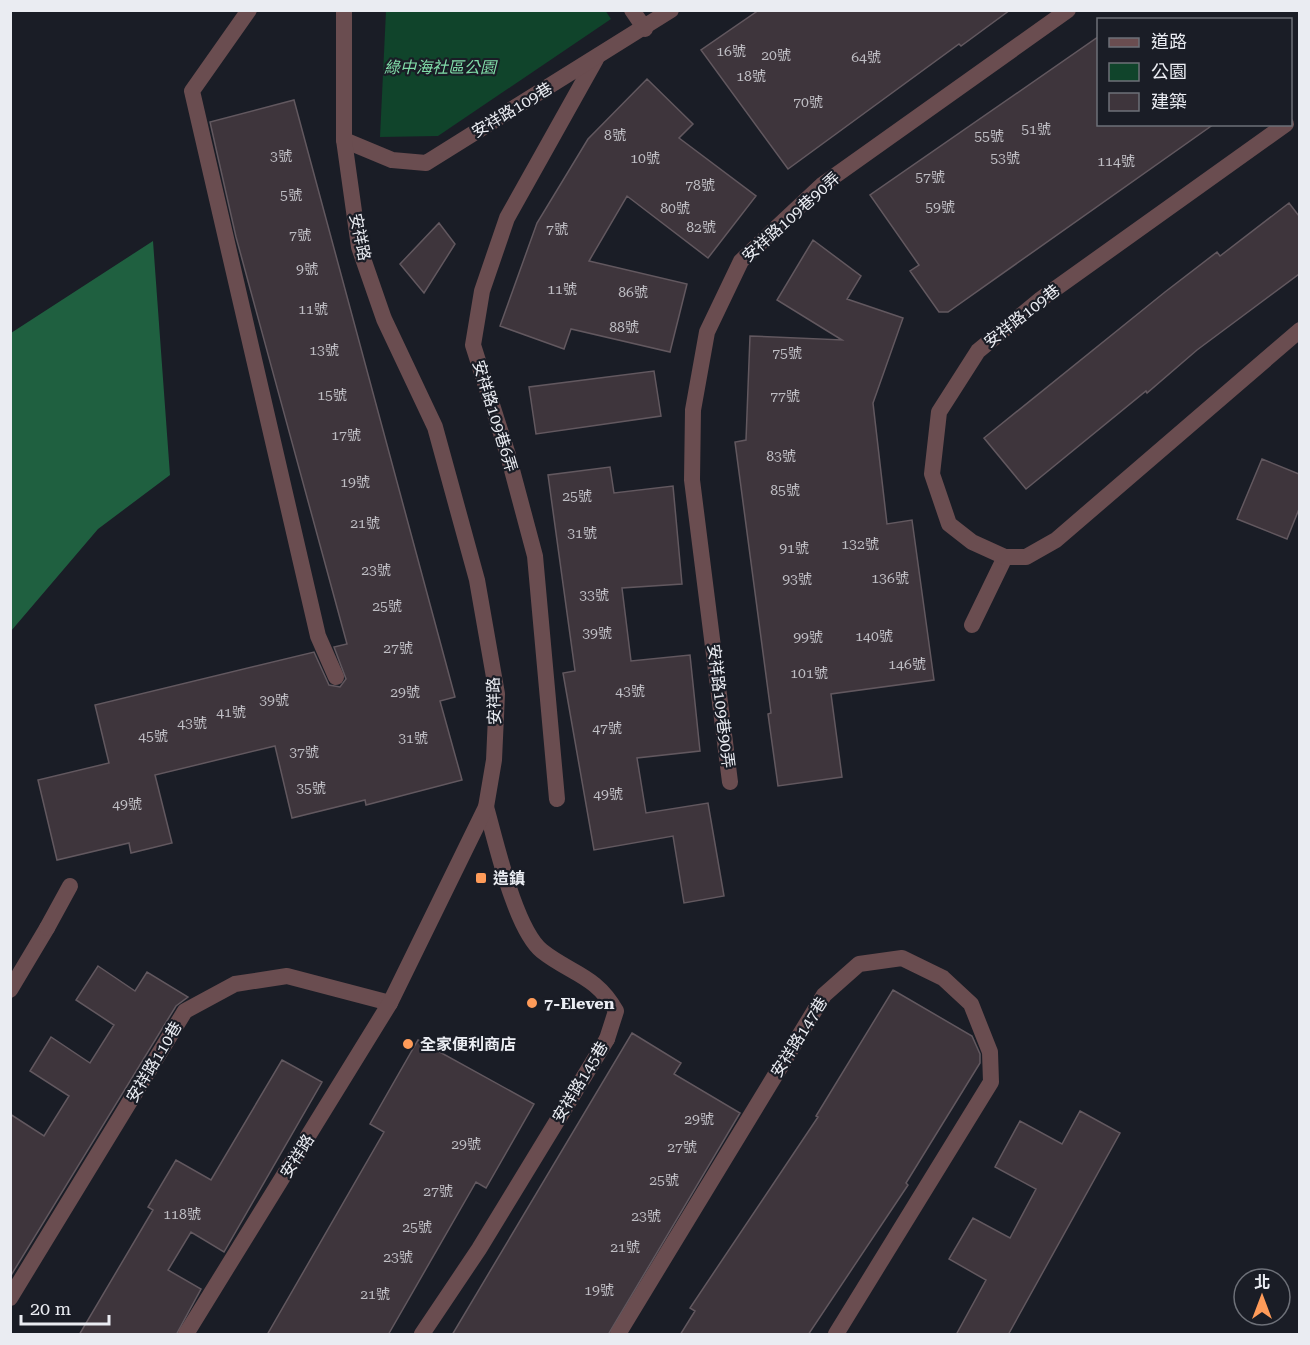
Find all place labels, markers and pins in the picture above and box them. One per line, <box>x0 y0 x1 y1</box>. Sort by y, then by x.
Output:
place label: 造鎮 <box>493 869 525 888</box>
marker: 造鎮 <box>474 871 488 885</box>
place label: 7-Eleven <box>544 994 615 1013</box>
marker: 7-Eleven <box>525 996 539 1010</box>
place label: 全家便利商店 <box>420 1035 516 1054</box>
marker: 全家便利商店 <box>401 1037 415 1051</box>

